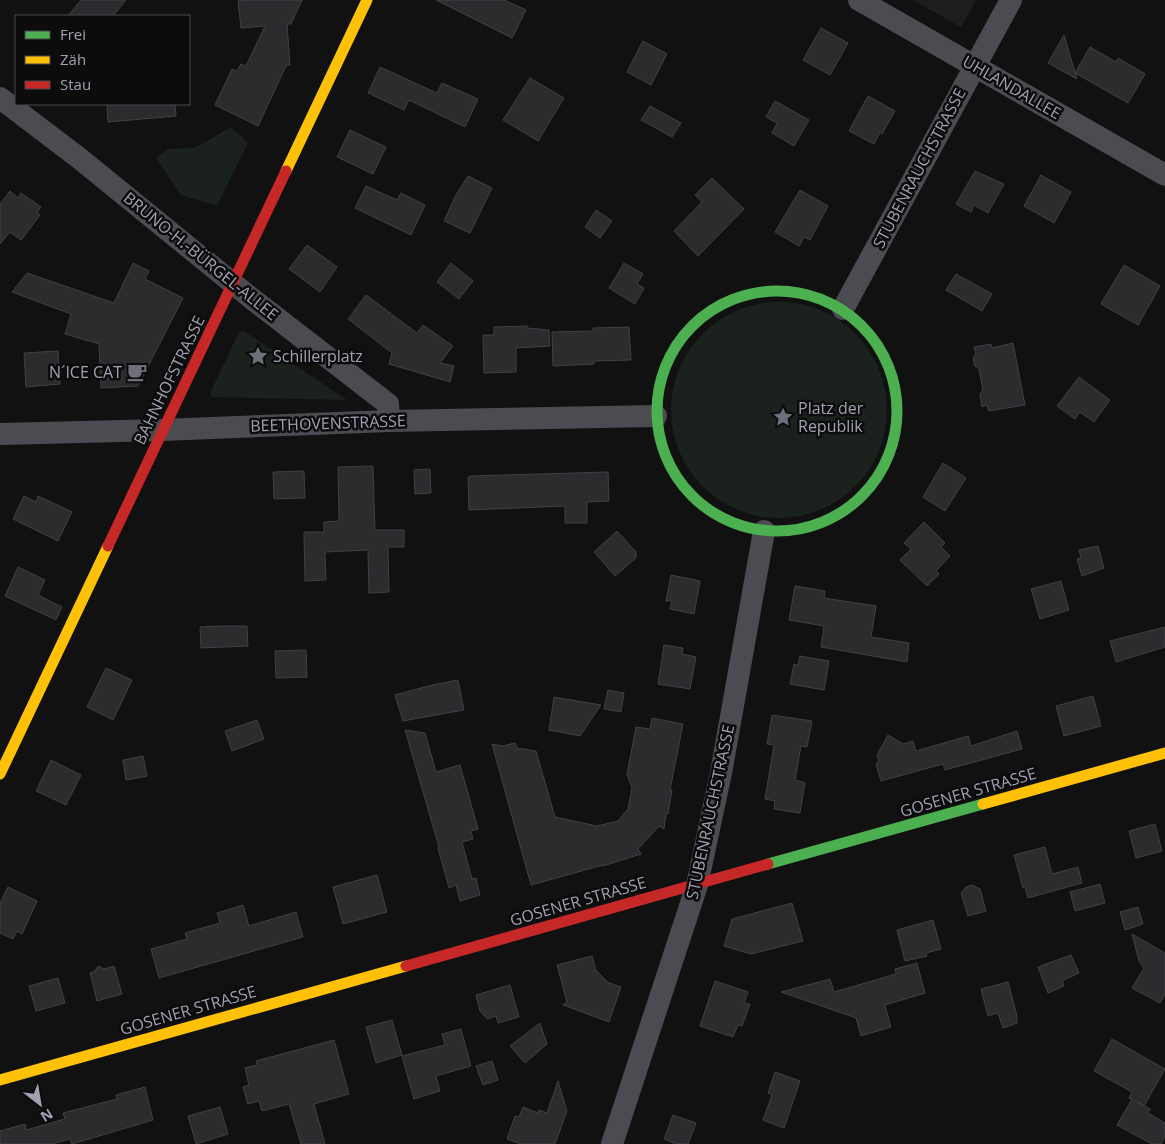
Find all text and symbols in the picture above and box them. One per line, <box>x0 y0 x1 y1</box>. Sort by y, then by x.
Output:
legend <box>15 15 190 105</box>
text: Frei <box>60 24 86 44</box>
text: Zäh <box>60 49 86 69</box>
street label: UHLANDALLEE <box>959 50 1065 124</box>
text: Stau <box>60 74 91 94</box>
street label: STUBENRAUCHSTRASSE <box>867 84 971 252</box>
street label: BRUNO-H.-BÜRGEL-ALLEE <box>119 187 283 325</box>
street label: BAHNHOFSTRASSE <box>128 312 210 448</box>
place icon: Schillerplatz <box>247 345 269 367</box>
place label: Schillerplatz <box>273 345 363 367</box>
place label: N´ICE CAT <box>49 361 122 383</box>
cafe icon: N´ICE CAT <box>126 361 148 383</box>
place label: Platz der Republik <box>798 397 864 437</box>
place icon: Platz der Republik <box>772 406 794 428</box>
street label: BEETHOVENSTRASSE <box>250 409 406 437</box>
street label: STUBENRAUCHSTRASSE <box>681 723 739 901</box>
street label: GOSENER STRASSE <box>897 762 1039 822</box>
street label: GOSENER STRASSE <box>507 871 649 931</box>
street label: GOSENER STRASSE <box>117 980 259 1040</box>
north arrow <box>15 1079 65 1129</box>
text: N <box>37 1104 57 1127</box>

